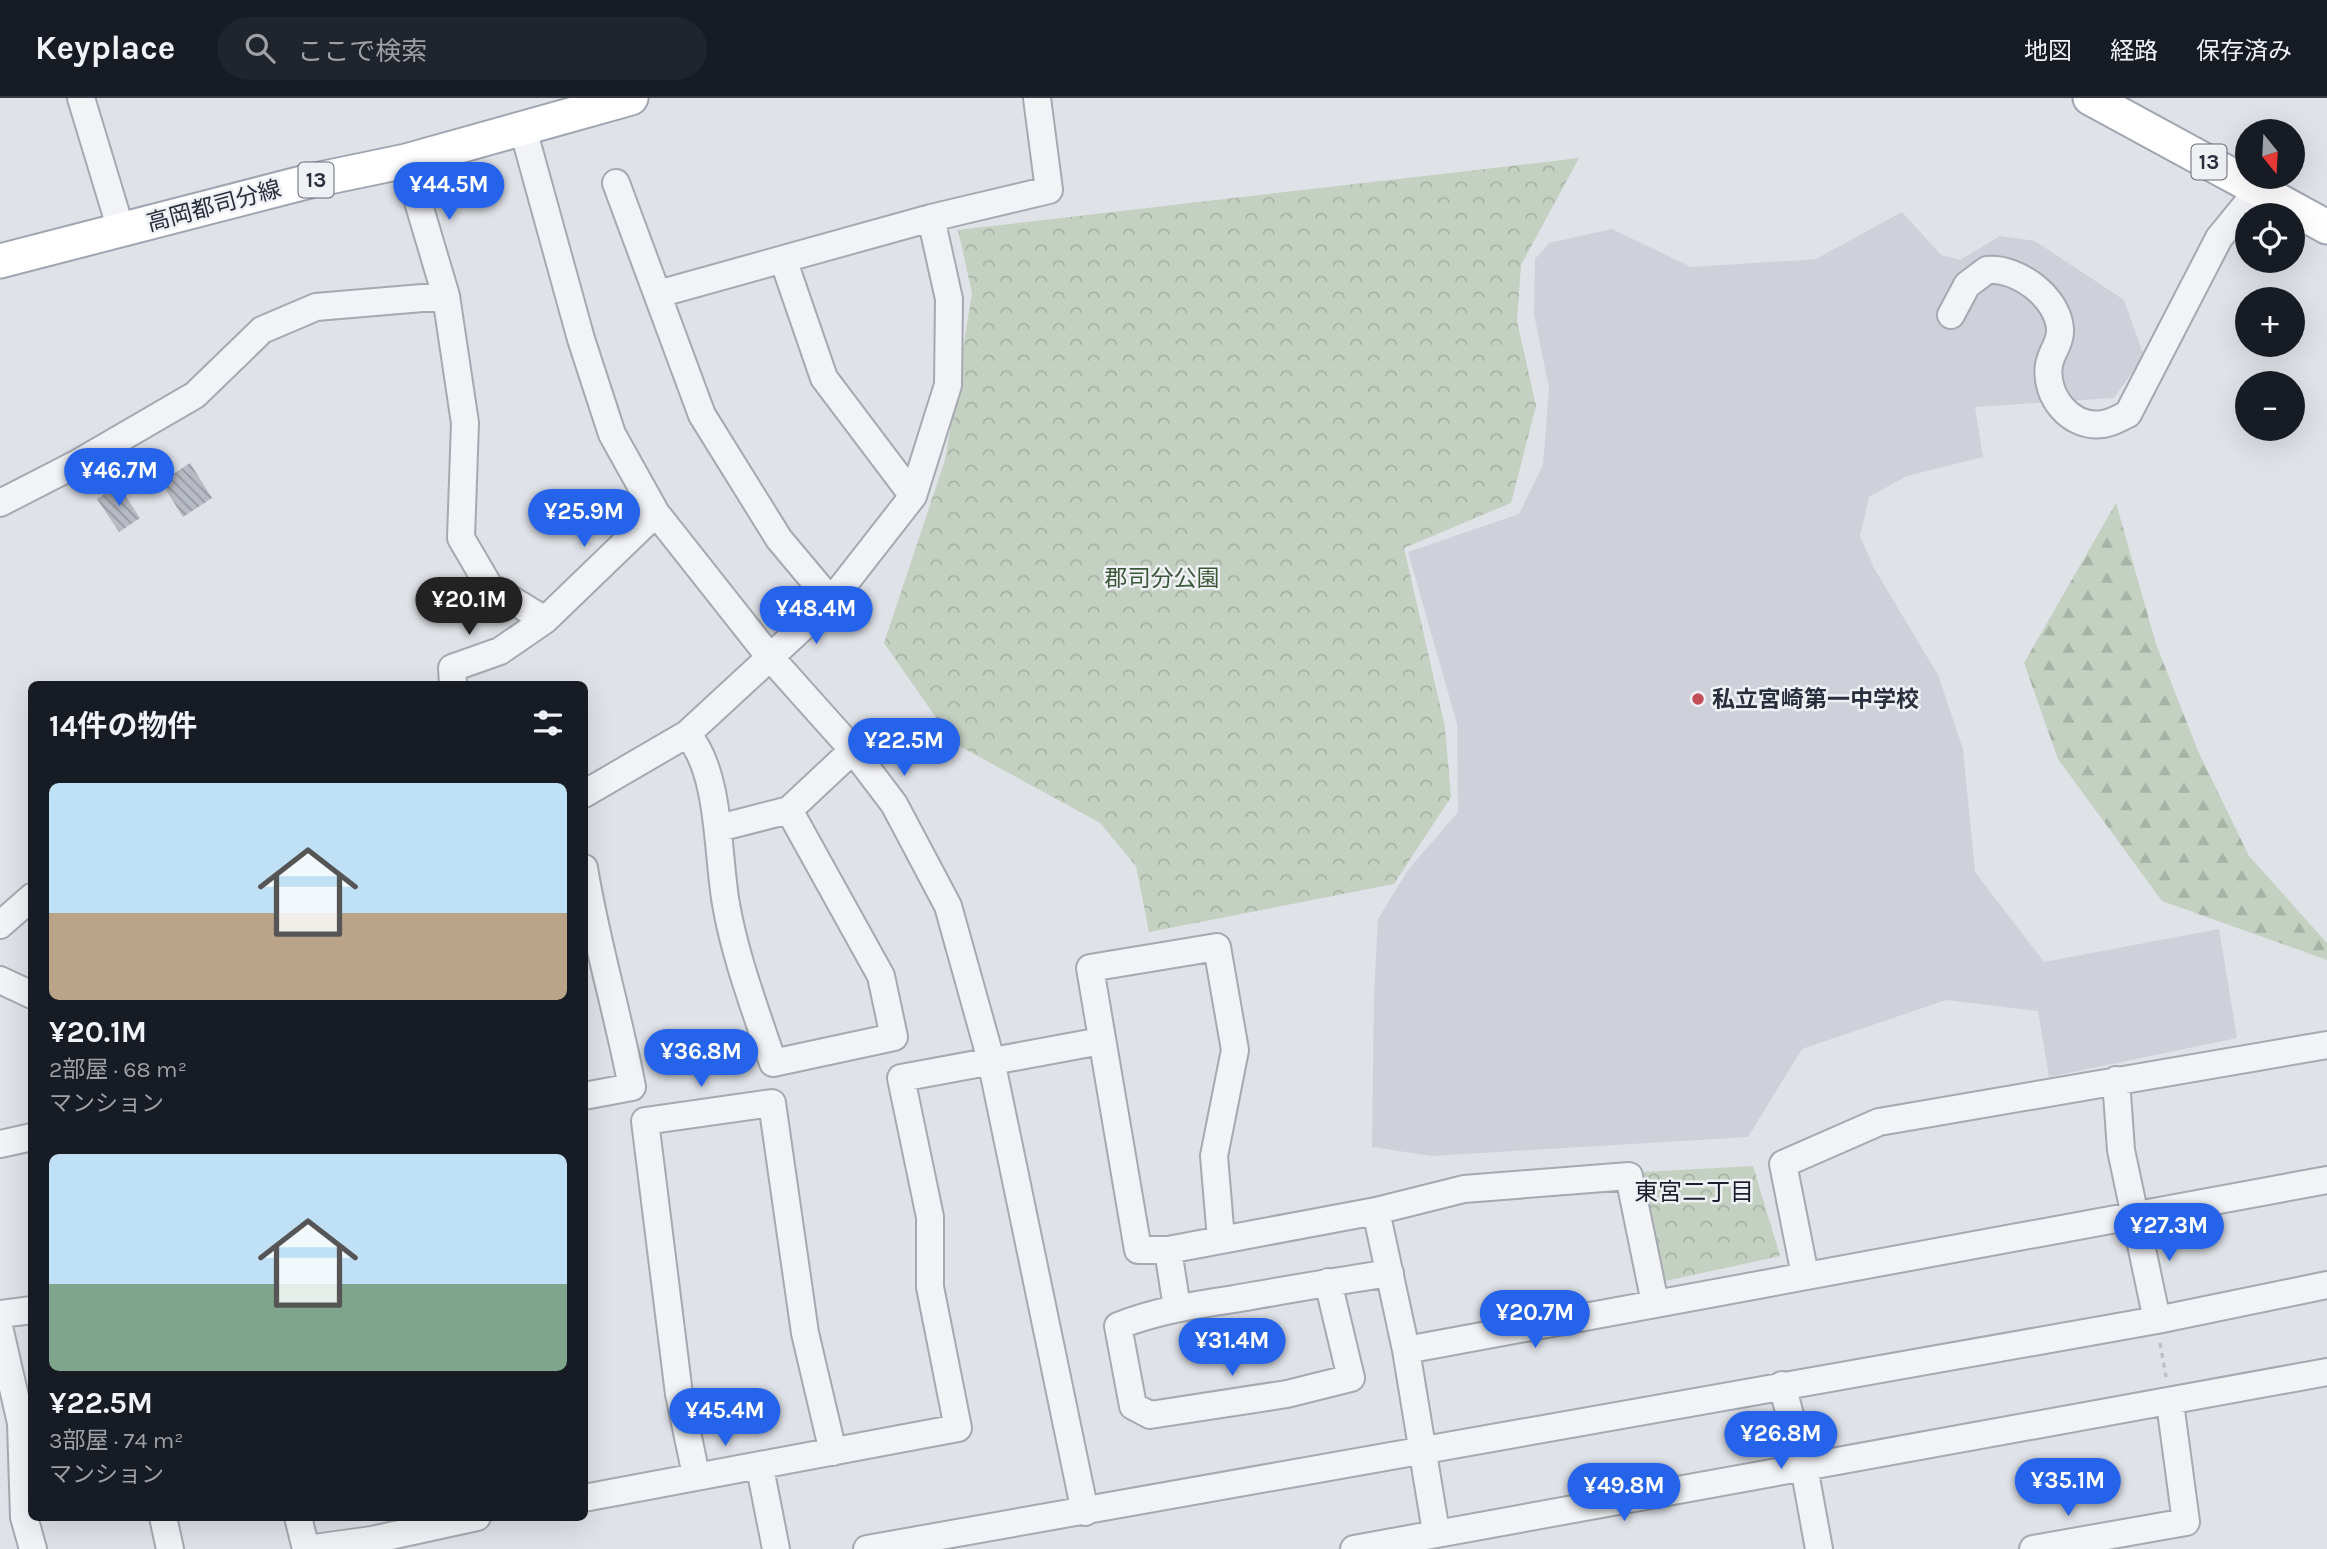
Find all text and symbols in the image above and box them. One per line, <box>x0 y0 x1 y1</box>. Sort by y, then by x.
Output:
search box <box>217 17 707 80</box>
text: Keyplace <box>35 29 175 67</box>
icon: search <box>241 29 279 67</box>
text: ここで検索 <box>297 36 427 67</box>
text: 地図 <box>2024 37 2072 65</box>
text: 経路 <box>2110 37 2158 65</box>
text: 保存済み <box>2196 37 2292 65</box>
north arrow <box>2235 119 2305 189</box>
map controls <box>2235 119 2305 441</box>
road number: 13 <box>2192 144 2226 180</box>
road number: 13 <box>298 162 334 198</box>
pin: ¥44.5M <box>392 162 506 222</box>
text: ¥44.5M <box>409 171 489 198</box>
street label: 高岡都司分線 <box>144 175 284 237</box>
button: locate <box>2235 203 2305 273</box>
button: + <box>2235 287 2305 357</box>
button: − <box>2235 371 2305 441</box>
pin: ¥46.7M <box>62 448 176 508</box>
text: ¥46.7M <box>80 457 158 484</box>
pin: ¥25.9M <box>527 490 641 549</box>
text: ¥25.9M <box>544 498 624 525</box>
park label: 郡司分公園 <box>1105 565 1220 592</box>
pin: ¥20.1M <box>412 578 526 637</box>
text: ¥20.1M <box>431 586 507 613</box>
pin: ¥48.4M <box>759 587 873 646</box>
text: ¥48.4M <box>776 595 856 622</box>
place label: 私立宮崎第一中学校 <box>1712 686 1919 713</box>
marker: 私立宮崎第一中学校 <box>1690 691 1706 707</box>
icon: filters <box>529 704 567 742</box>
text: 14件の物件 <box>49 708 198 744</box>
pin: ¥22.5M <box>847 718 961 778</box>
text: ¥22.5M <box>864 727 944 754</box>
icon: home <box>245 829 371 955</box>
text: ¥20.1M <box>49 1014 147 1050</box>
pin: ¥36.8M <box>644 1030 758 1089</box>
text: ¥36.8M <box>660 1038 742 1065</box>
text: 2部屋 · 68 m² <box>49 1056 187 1083</box>
text: マンション <box>49 1090 164 1117</box>
district label: 東宮二丁目 <box>1634 1178 1754 1206</box>
icon: home <box>245 1200 371 1326</box>
pin: ¥27.3M <box>2112 1204 2226 1263</box>
text: ¥27.3M <box>2130 1212 2208 1239</box>
pin: ¥20.7M <box>1478 1290 1592 1350</box>
text: ¥20.7M <box>1496 1299 1574 1326</box>
pin: ¥31.4M <box>1175 1318 1289 1378</box>
text: ¥31.4M <box>1195 1327 1269 1354</box>
text: ¥22.5M <box>49 1385 153 1421</box>
pin: ¥45.4M <box>668 1388 782 1448</box>
text: ¥45.4M <box>685 1397 765 1424</box>
pin: ¥26.8M <box>1724 1412 1838 1471</box>
text: ¥26.8M <box>1740 1420 1822 1447</box>
text: 3部屋 · 74 m² <box>49 1427 183 1454</box>
pin: ¥35.1M <box>2011 1458 2125 1518</box>
text: マンション <box>49 1461 164 1488</box>
pin: ¥49.8M <box>1567 1464 1681 1523</box>
text: ¥35.1M <box>2031 1467 2105 1494</box>
text: ¥49.8M <box>1583 1472 1665 1499</box>

